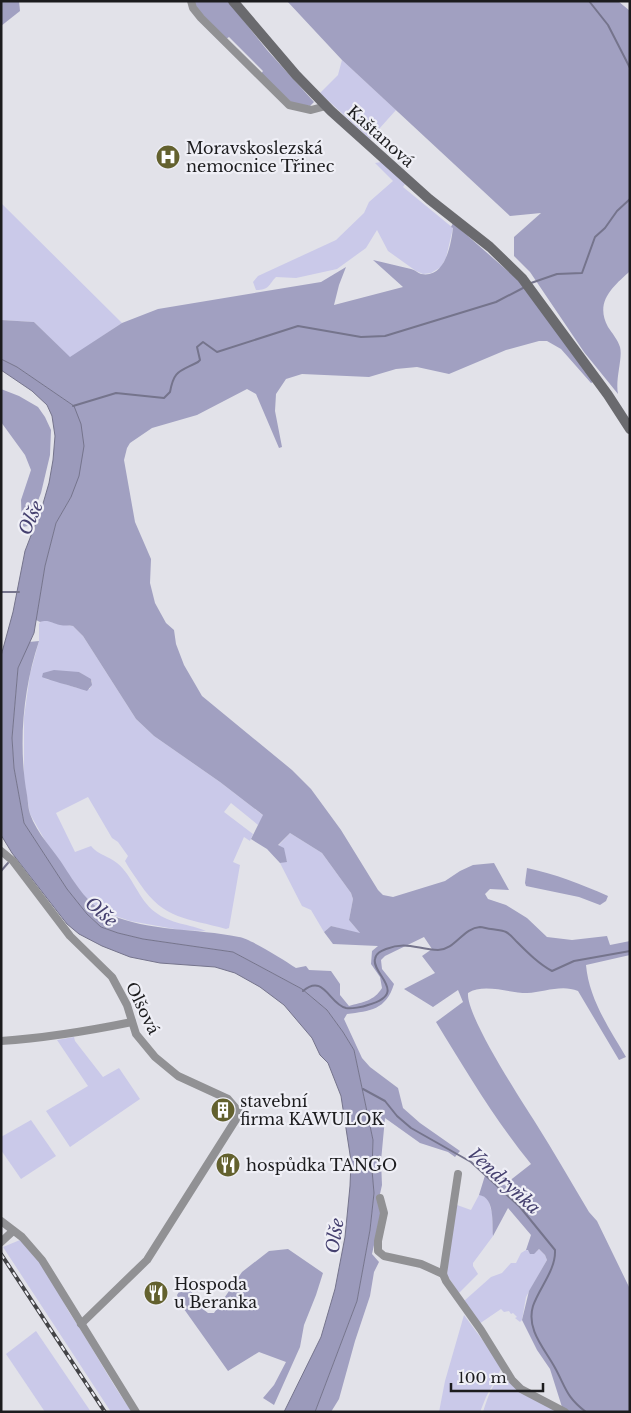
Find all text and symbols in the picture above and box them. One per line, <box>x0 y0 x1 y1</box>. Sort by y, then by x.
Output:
street label: Kaštanová <box>343 101 419 171</box>
place label: Moravskoslezská nemocnice Třinec <box>186 138 335 176</box>
hospital icon: Moravskoslezská nemocnice Třinec <box>155 144 181 170</box>
water label: Olše <box>14 497 48 539</box>
water label: Olše <box>80 892 122 932</box>
street label: Olšová <box>122 978 164 1038</box>
place label: stavební firma KAWULOK <box>240 1091 384 1129</box>
building icon: stavební firma KAWULOK <box>210 1097 236 1123</box>
water label: Vendryňka <box>463 1143 545 1219</box>
restaurant icon: hospůdka TANGO <box>215 1152 241 1178</box>
place label: hospůdka TANGO <box>246 1155 397 1175</box>
water label: Olše <box>321 1217 349 1255</box>
place label: Hospoda u Beranka <box>174 1274 257 1312</box>
restaurant icon: Hospoda u Beranka <box>143 1280 169 1306</box>
scale bar <box>451 1360 544 1392</box>
text: 100 m <box>458 1368 507 1387</box>

